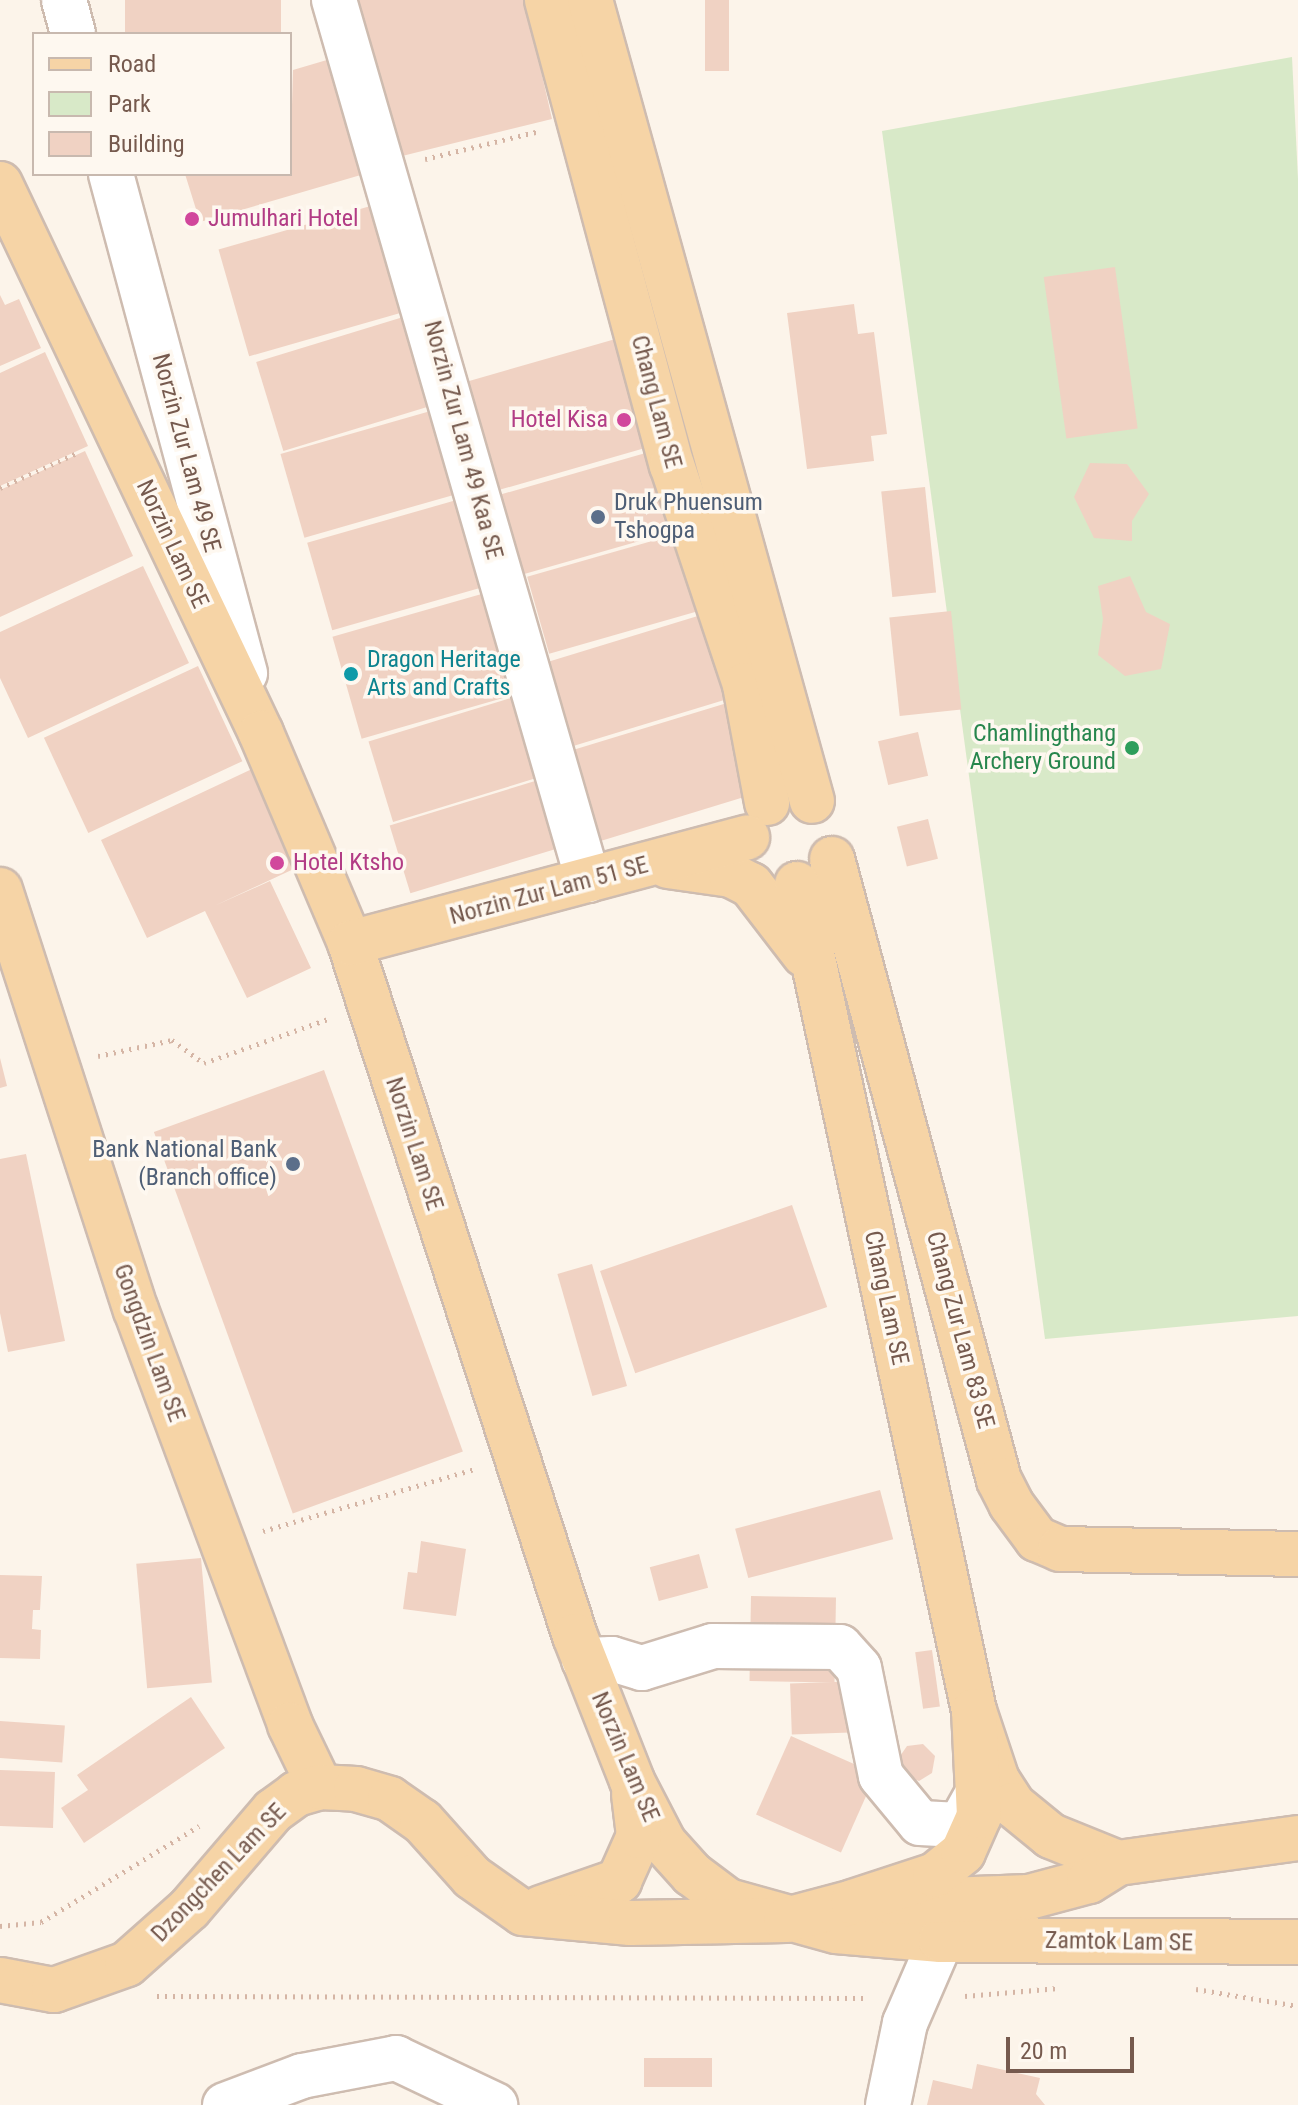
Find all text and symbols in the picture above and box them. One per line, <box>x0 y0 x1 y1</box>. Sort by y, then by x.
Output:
legend <box>32 32 292 176</box>
text: Road <box>108 50 156 78</box>
text: Park <box>108 90 151 118</box>
text: Building <box>108 130 185 158</box>
place label: Jumulhari Hotel <box>208 205 359 233</box>
marker: Jumulhari Hotel <box>183 210 201 228</box>
street label: Norzin Zur Lam 49 Kaa SE <box>417 318 509 562</box>
street label: Chang Lam SE <box>624 332 688 472</box>
street label: Norzin Zur Lam 49 SE <box>146 351 226 555</box>
place label: Hotel Kisa <box>511 406 608 434</box>
marker: Hotel Kisa <box>615 411 633 429</box>
street label: Norzin Lam SE <box>130 475 214 613</box>
place label: Druk Phuensum Tshogpa <box>614 489 763 545</box>
marker: Druk Phuensum Tshogpa <box>589 508 607 526</box>
place label: Dragon Heritage Arts and Crafts <box>367 646 521 702</box>
marker: Dragon Heritage Arts and Crafts <box>342 665 360 683</box>
place label: Chamlingthang Archery Ground <box>970 720 1116 776</box>
marker: Chamlingthang Archery Ground <box>1123 739 1141 757</box>
place label: Hotel Ktsho <box>293 849 404 877</box>
street label: Norzin Zur Lam 51 SE <box>447 851 651 931</box>
marker: Hotel Ktsho <box>268 854 286 872</box>
street label: Norzin Lam SE <box>379 1074 449 1214</box>
place label: Bank National Bank (Branch office) <box>92 1136 277 1192</box>
marker: Bank National Bank (Branch office) <box>284 1155 302 1173</box>
street label: Chang Lam SE <box>858 1228 914 1368</box>
street label: Chang Zur Lam 83 SE <box>920 1228 1000 1432</box>
street label: Gongdzin Lam SE <box>107 1260 191 1426</box>
street label: Norzin Lam SE <box>585 1688 665 1826</box>
street label: Dzongchen Lam SE <box>146 1798 292 1948</box>
street label: Zamtok Lam SE <box>1045 1926 1193 1958</box>
scale bar <box>1010 2021 1138 2071</box>
text: 20 m <box>1020 2037 1067 2065</box>

